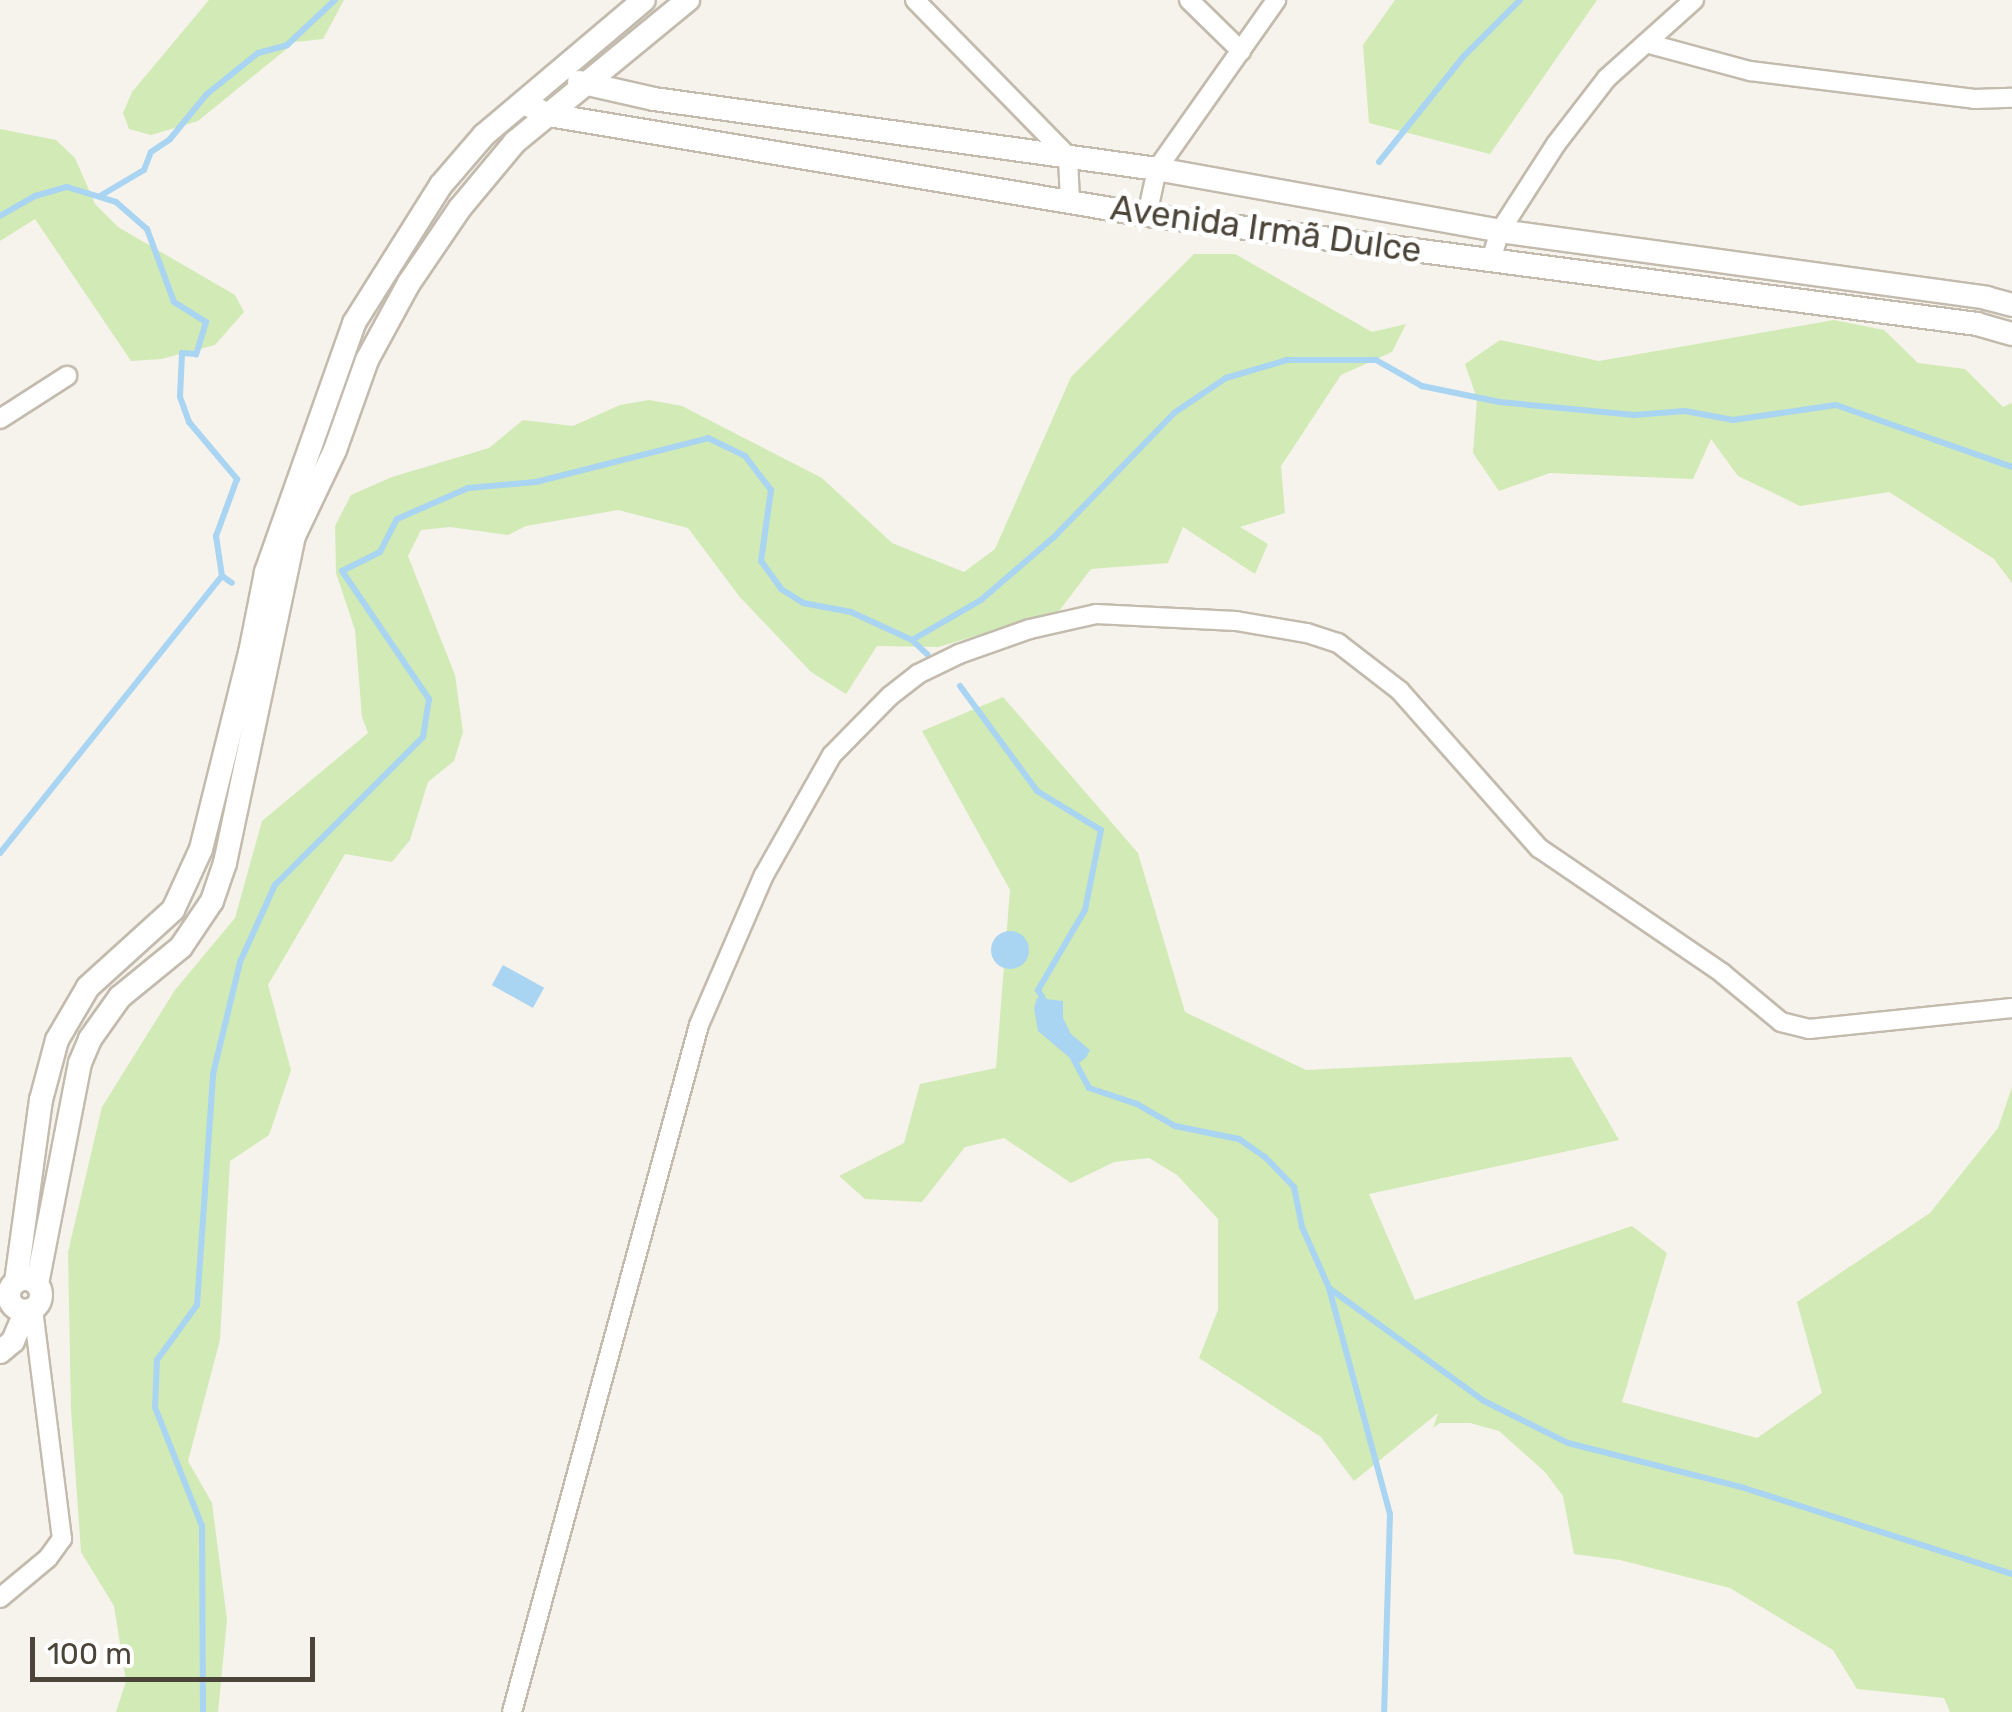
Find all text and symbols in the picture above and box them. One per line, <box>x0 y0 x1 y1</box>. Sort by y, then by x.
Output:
street label: Avenida Irmã Dulce <box>1108 186 1424 272</box>
scale bar <box>35 1617 320 1679</box>
text: 100 m <box>47 1636 132 1672</box>

